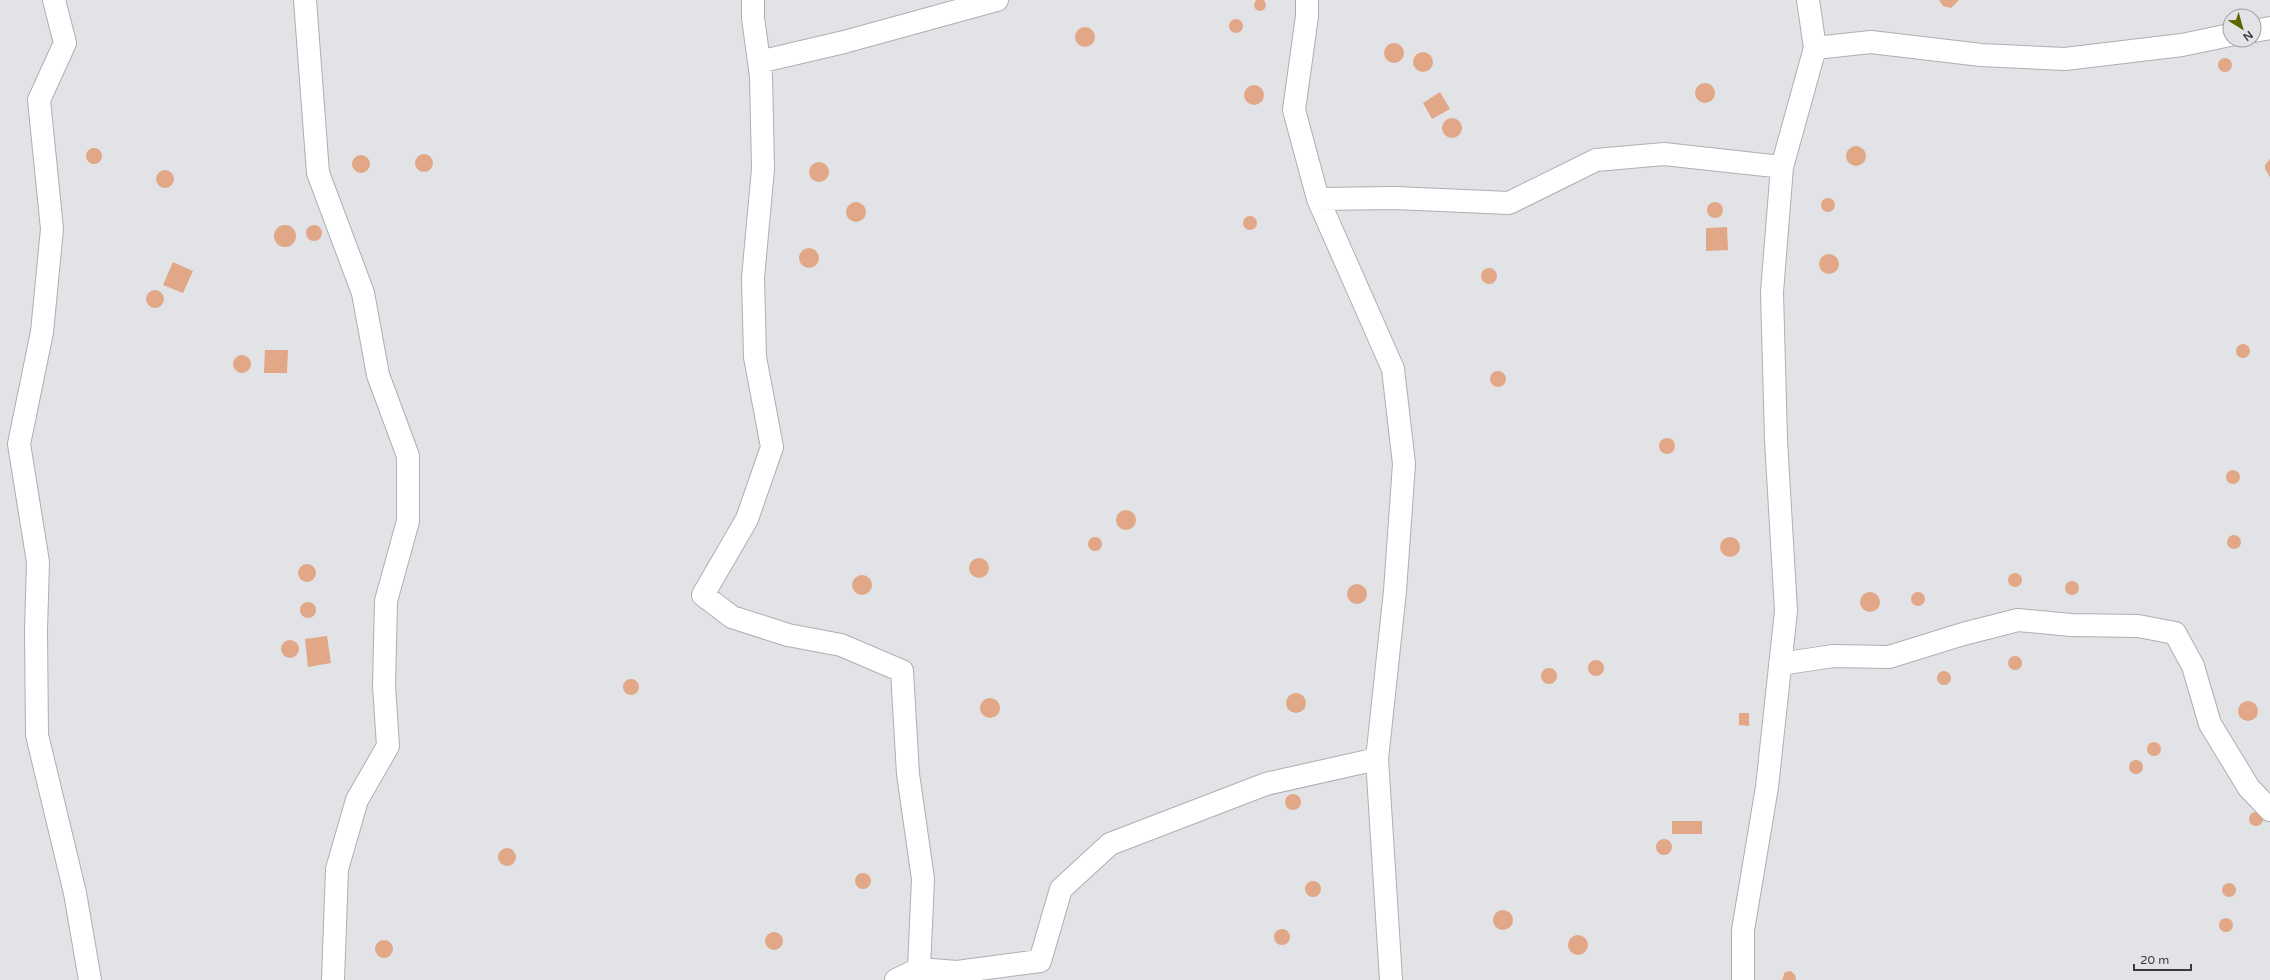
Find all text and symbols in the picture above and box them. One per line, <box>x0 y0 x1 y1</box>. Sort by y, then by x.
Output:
north arrow <box>2222 8 2262 48</box>
text: N <box>2240 28 2255 43</box>
scale bar <box>2134 946 2191 972</box>
text: 20 m <box>2140 953 2169 967</box>

